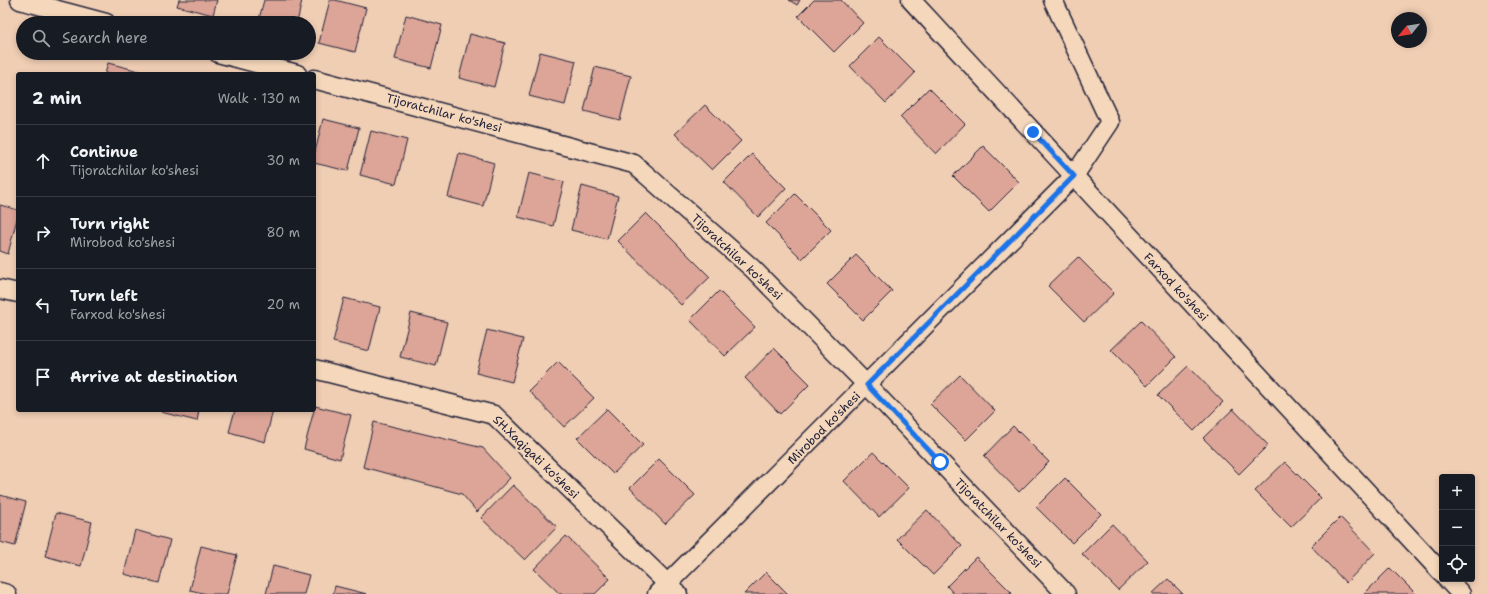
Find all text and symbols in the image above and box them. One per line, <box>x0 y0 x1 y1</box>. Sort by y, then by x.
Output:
north arrow <box>1391 12 1427 48</box>
search box <box>16 16 316 60</box>
icon: search <box>30 27 52 49</box>
text: Search here <box>62 28 148 48</box>
text: 2 min <box>32 87 82 109</box>
text: Walk · 130 m <box>218 90 300 107</box>
street label: Tijoratchilar ko'shesi <box>384 90 504 136</box>
route end <box>1024 123 1042 141</box>
text: Continue <box>70 142 138 162</box>
icon: ahead <box>32 150 54 172</box>
text: 30 m <box>266 152 300 169</box>
text: Tijoratchilar ko'shesi <box>70 162 199 179</box>
street label: Tijoratchilar ko'shesi <box>688 211 786 303</box>
text: Turn right <box>70 214 150 234</box>
icon: right <box>32 222 54 244</box>
text: 80 m <box>266 224 300 241</box>
text: Mirobod ko'shesi <box>70 234 175 251</box>
street label: Farxod ko'shesi <box>1140 249 1212 325</box>
text: Turn left <box>70 286 138 306</box>
icon: left <box>32 294 54 316</box>
text: 20 m <box>267 296 300 313</box>
text: Farxod ko'shesi <box>70 306 165 323</box>
icon: arrive <box>32 366 54 388</box>
text: Arrive at destination <box>70 367 238 387</box>
street label: Mirobod ko'shesi <box>784 388 864 468</box>
street label: SH.Xaqiqati ko'shesi <box>490 412 582 502</box>
route start <box>931 453 949 471</box>
map controls <box>1439 474 1475 582</box>
button: + <box>1439 474 1475 510</box>
street label: Tijoratchilar ko'shesi <box>951 475 1045 571</box>
button: − <box>1439 510 1475 546</box>
button: locate <box>1439 546 1475 582</box>

